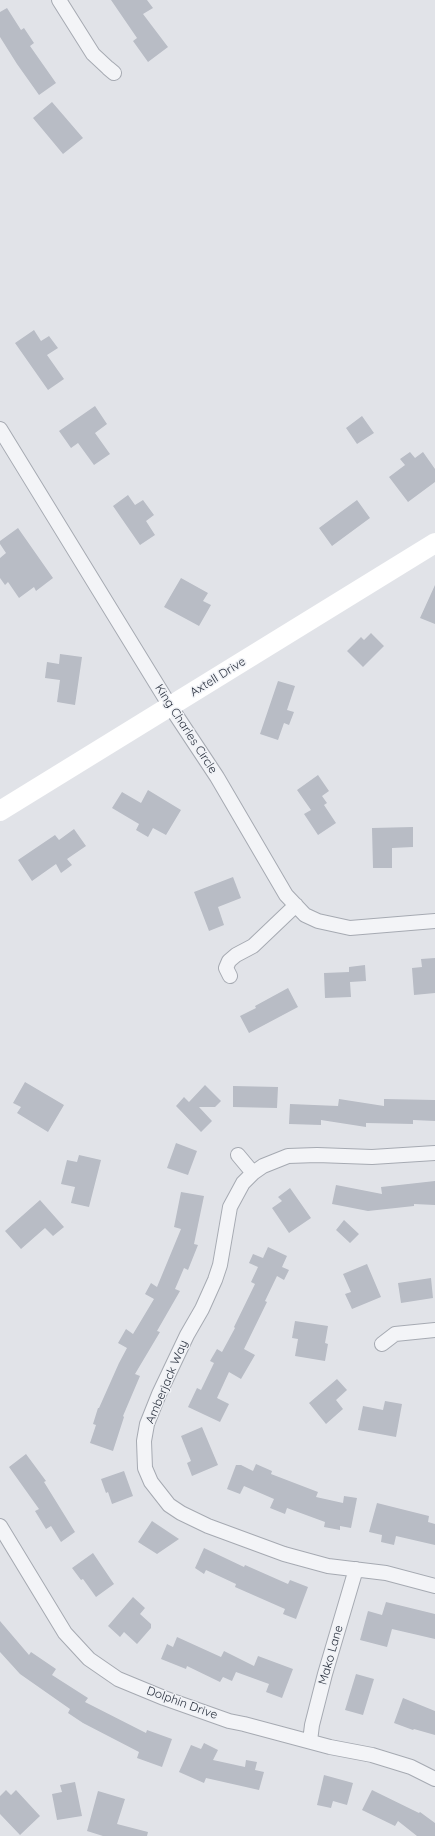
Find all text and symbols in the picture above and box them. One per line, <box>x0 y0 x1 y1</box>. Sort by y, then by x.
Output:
street label: Axtell Drive <box>188 654 248 700</box>
street label: King Charles Circle <box>152 682 220 776</box>
street label: Amberjack Way <box>143 1338 191 1426</box>
street label: Mako Lane <box>316 1624 346 1686</box>
street label: Dolphin Drive <box>145 1683 219 1723</box>

